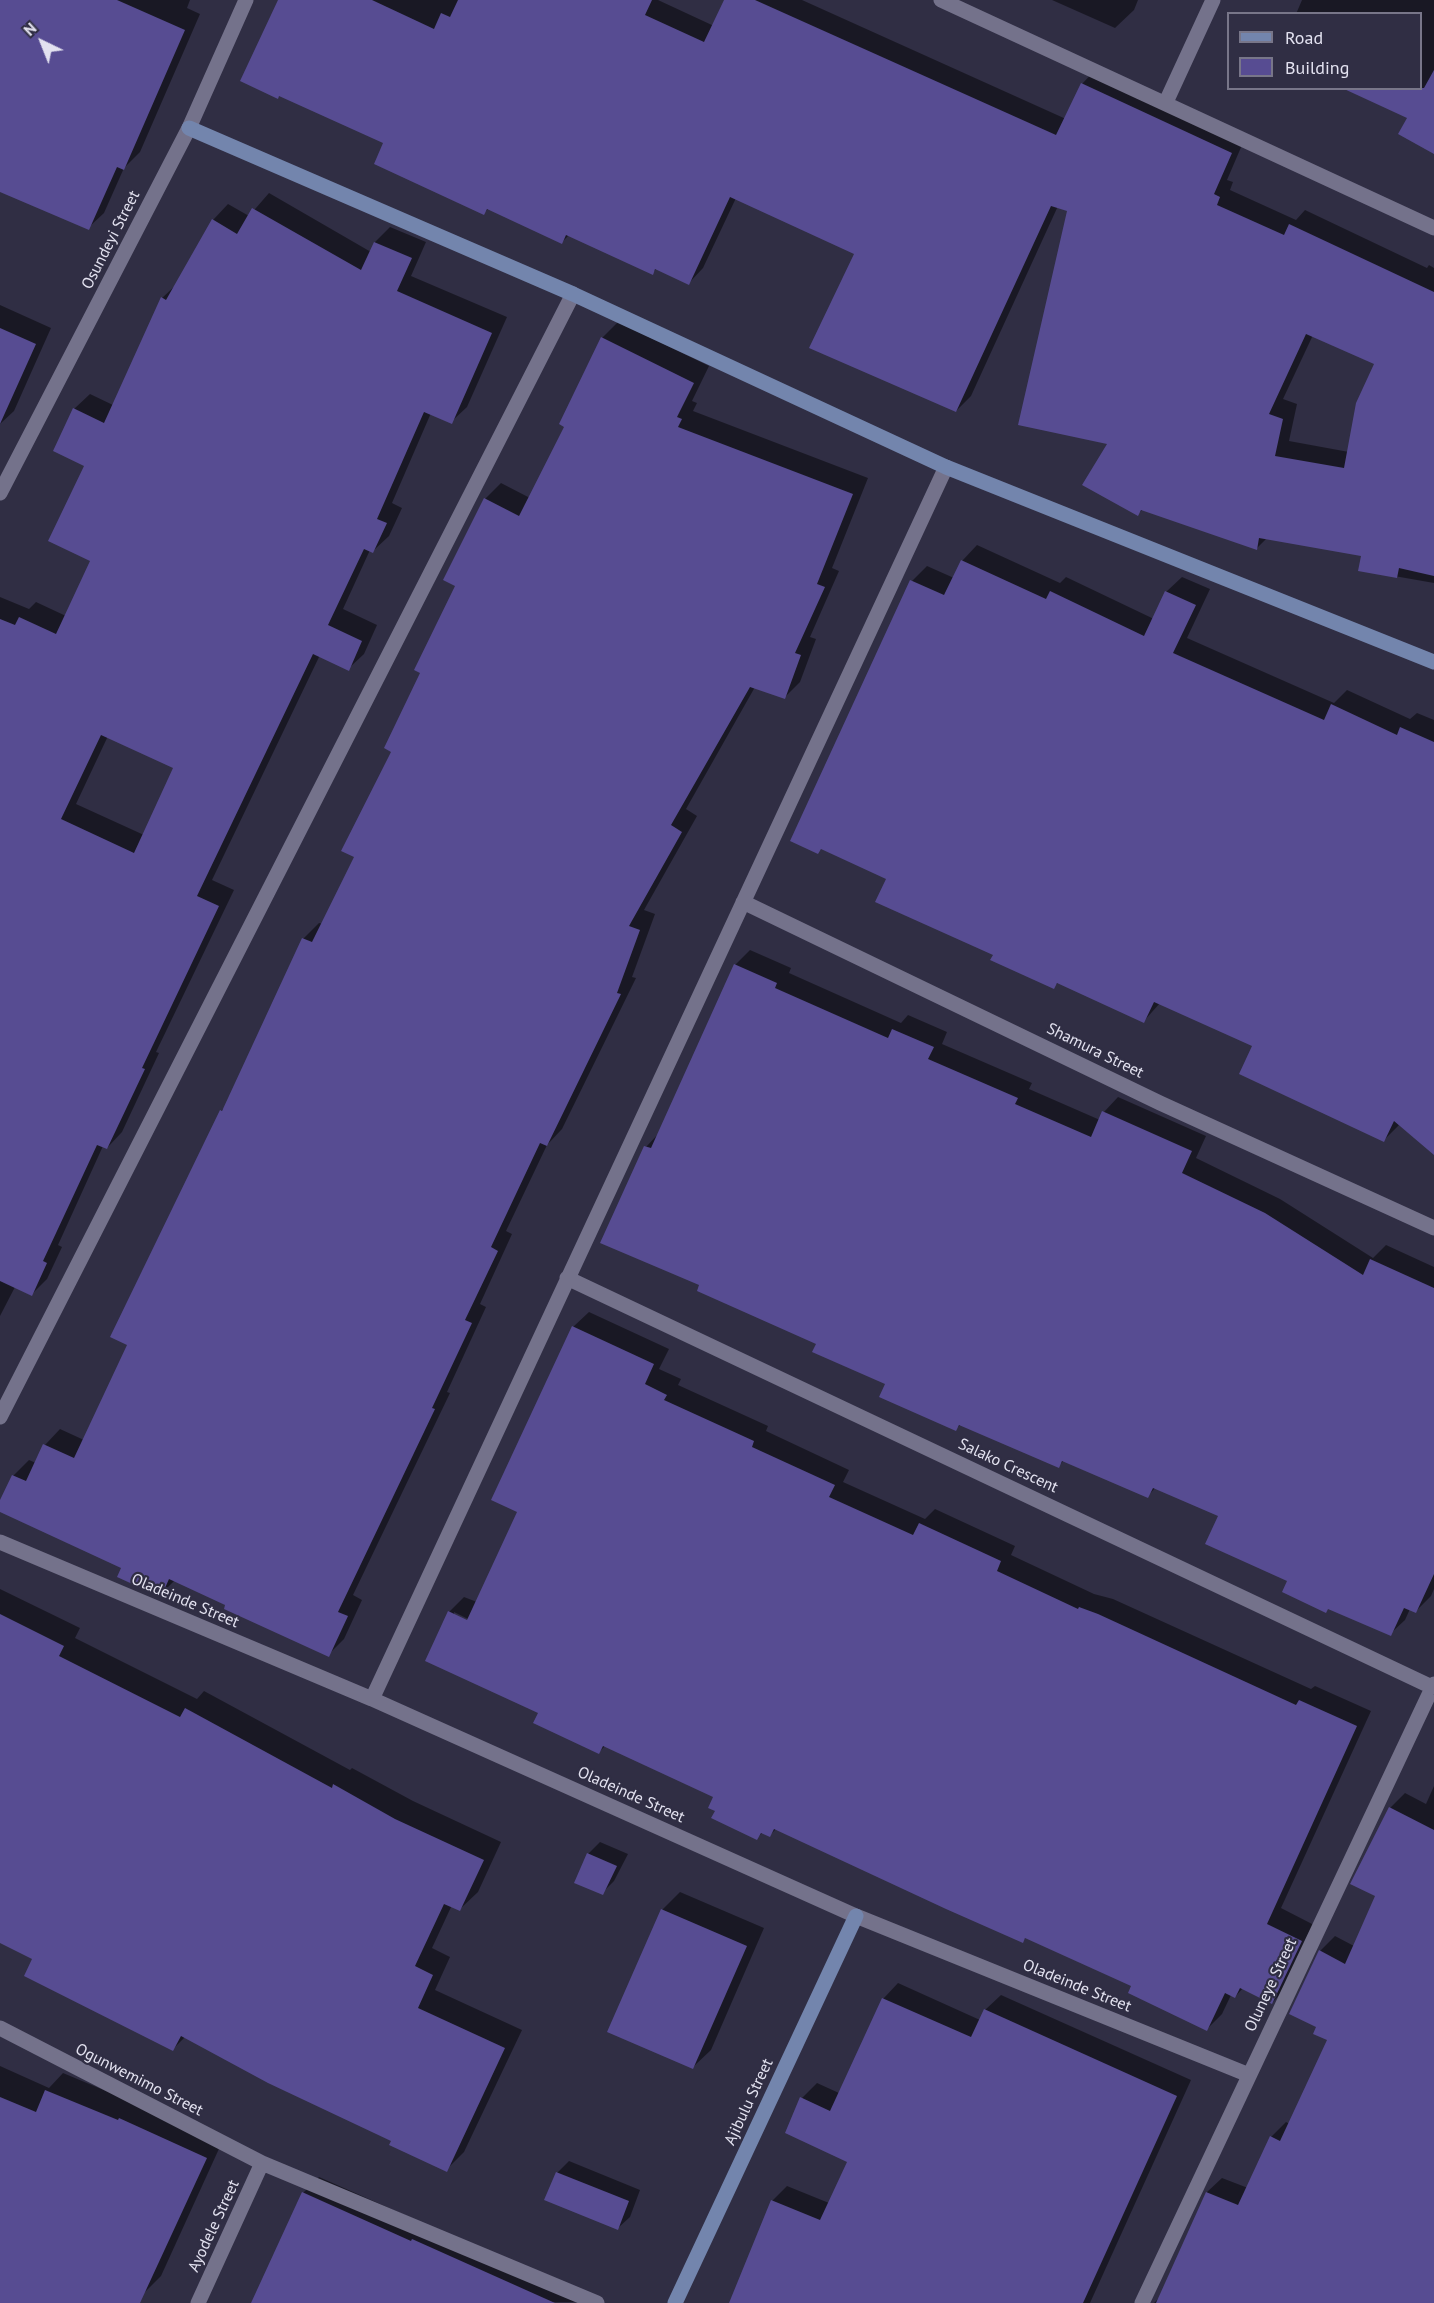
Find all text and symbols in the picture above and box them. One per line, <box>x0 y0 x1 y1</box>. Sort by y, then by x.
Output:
north arrow <box>12 12 72 72</box>
legend <box>1227 12 1422 90</box>
text: N <box>19 18 40 40</box>
text: Road <box>1285 26 1323 49</box>
text: Building <box>1285 56 1349 79</box>
street label: Osundeyi Street <box>78 187 144 293</box>
street label: Shamura Street <box>1043 1019 1147 1083</box>
street label: Salako Crescent <box>955 1435 1061 1497</box>
street label: Oladeinde Street <box>128 1570 242 1632</box>
street label: Oladeinde Street <box>574 1763 688 1827</box>
street label: Oluneye Street <box>1241 1935 1301 2035</box>
street label: Oladeinde Street <box>1020 1956 1134 2016</box>
street label: Ogunwemimo Street <box>72 2040 206 2120</box>
street label: Ajibulu Street <box>721 2056 777 2148</box>
street label: Ayodele Street <box>184 2177 244 2275</box>

